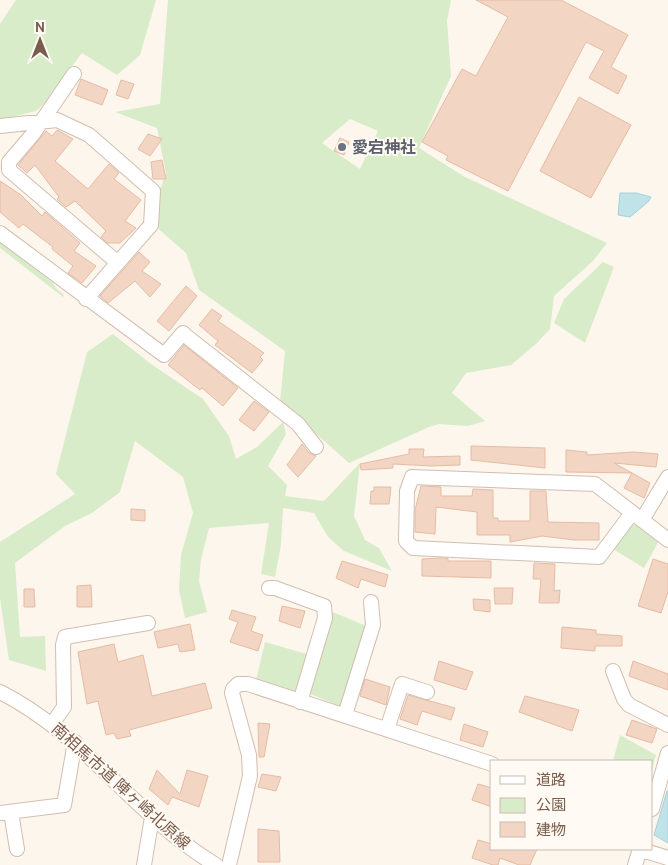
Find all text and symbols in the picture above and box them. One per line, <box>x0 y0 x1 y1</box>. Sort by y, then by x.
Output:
north arrow <box>15 15 65 65</box>
text: N <box>35 18 45 36</box>
place label: 愛宕神社 <box>352 138 416 157</box>
marker: 愛宕神社 <box>336 141 348 153</box>
street label: 南相馬市道 陣ヶ崎北原線 <box>48 719 194 853</box>
legend <box>490 760 653 850</box>
text: 道路 <box>536 771 566 789</box>
text: 公園 <box>536 796 566 814</box>
text: 建物 <box>536 821 566 839</box>

